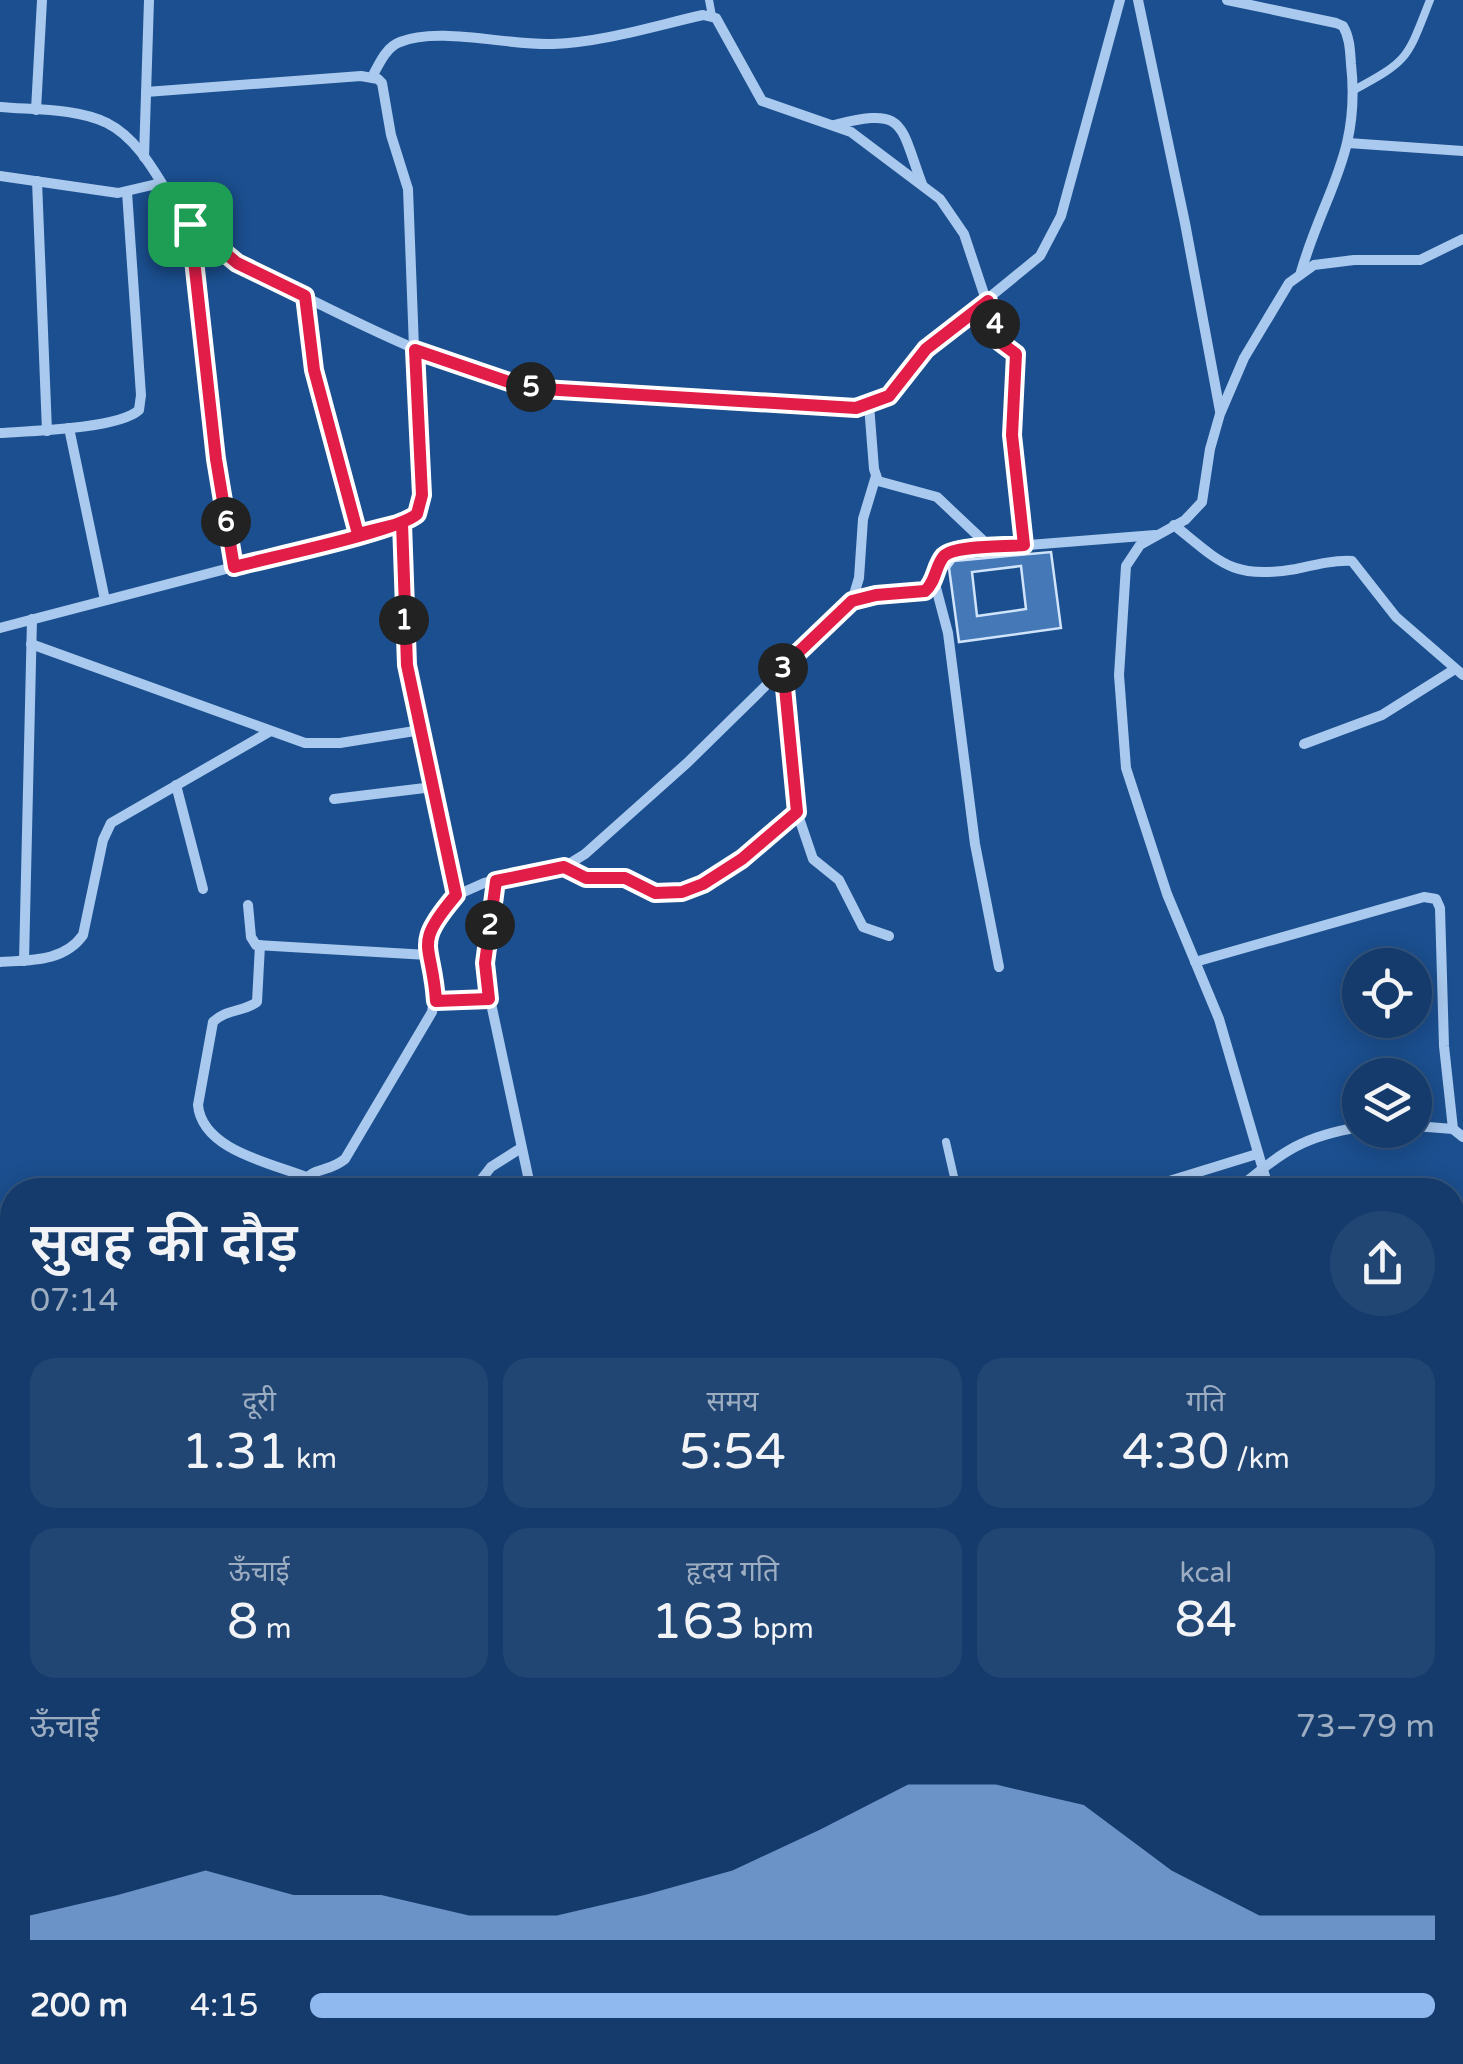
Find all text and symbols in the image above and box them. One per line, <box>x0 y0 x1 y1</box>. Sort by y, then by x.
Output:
pin <box>148 182 233 267</box>
icon: arrive <box>163 197 218 252</box>
pin: 4 <box>970 299 1020 349</box>
text: 4 <box>986 307 1004 341</box>
pin: 5 <box>506 362 556 412</box>
text: 5 <box>522 370 540 404</box>
pin: 6 <box>201 497 251 547</box>
text: 6 <box>217 505 235 539</box>
pin: 1 <box>379 595 429 645</box>
text: 1 <box>395 603 413 637</box>
pin: 3 <box>758 643 808 693</box>
text: 3 <box>774 651 792 685</box>
pin: 2 <box>465 900 515 950</box>
text: 2 <box>481 908 499 942</box>
map controls <box>1342 948 1432 1148</box>
button: locate <box>1342 948 1432 1038</box>
button: layers <box>1342 1058 1432 1148</box>
text: सुबह की दौड़ <box>30 1211 298 1277</box>
button: share <box>1330 1211 1435 1316</box>
text: 07:14 <box>30 1282 119 1320</box>
text: दूरी <box>242 1385 276 1419</box>
text: समय <box>707 1385 758 1419</box>
text: गति <box>1186 1385 1225 1419</box>
text: 1.31 <box>181 1422 289 1482</box>
text: 5:54 <box>679 1422 786 1482</box>
text: 4:30 <box>1122 1422 1229 1482</box>
text: km <box>289 1442 337 1476</box>
text: /km <box>1229 1442 1290 1476</box>
text: ऊँचाई <box>229 1555 290 1589</box>
text: हृदय गति <box>686 1555 779 1589</box>
text: kcal <box>1180 1556 1232 1590</box>
text: 84 <box>1174 1590 1237 1650</box>
text: 8 <box>227 1592 258 1652</box>
text: 163 <box>651 1592 745 1652</box>
text: m <box>258 1612 291 1646</box>
text: bpm <box>745 1612 814 1646</box>
text: ऊँचाई <box>30 1708 99 1746</box>
text: 73–79 m <box>1296 1708 1435 1746</box>
text: 200 m <box>30 1987 128 2025</box>
text: 4:15 <box>190 1987 259 2025</box>

